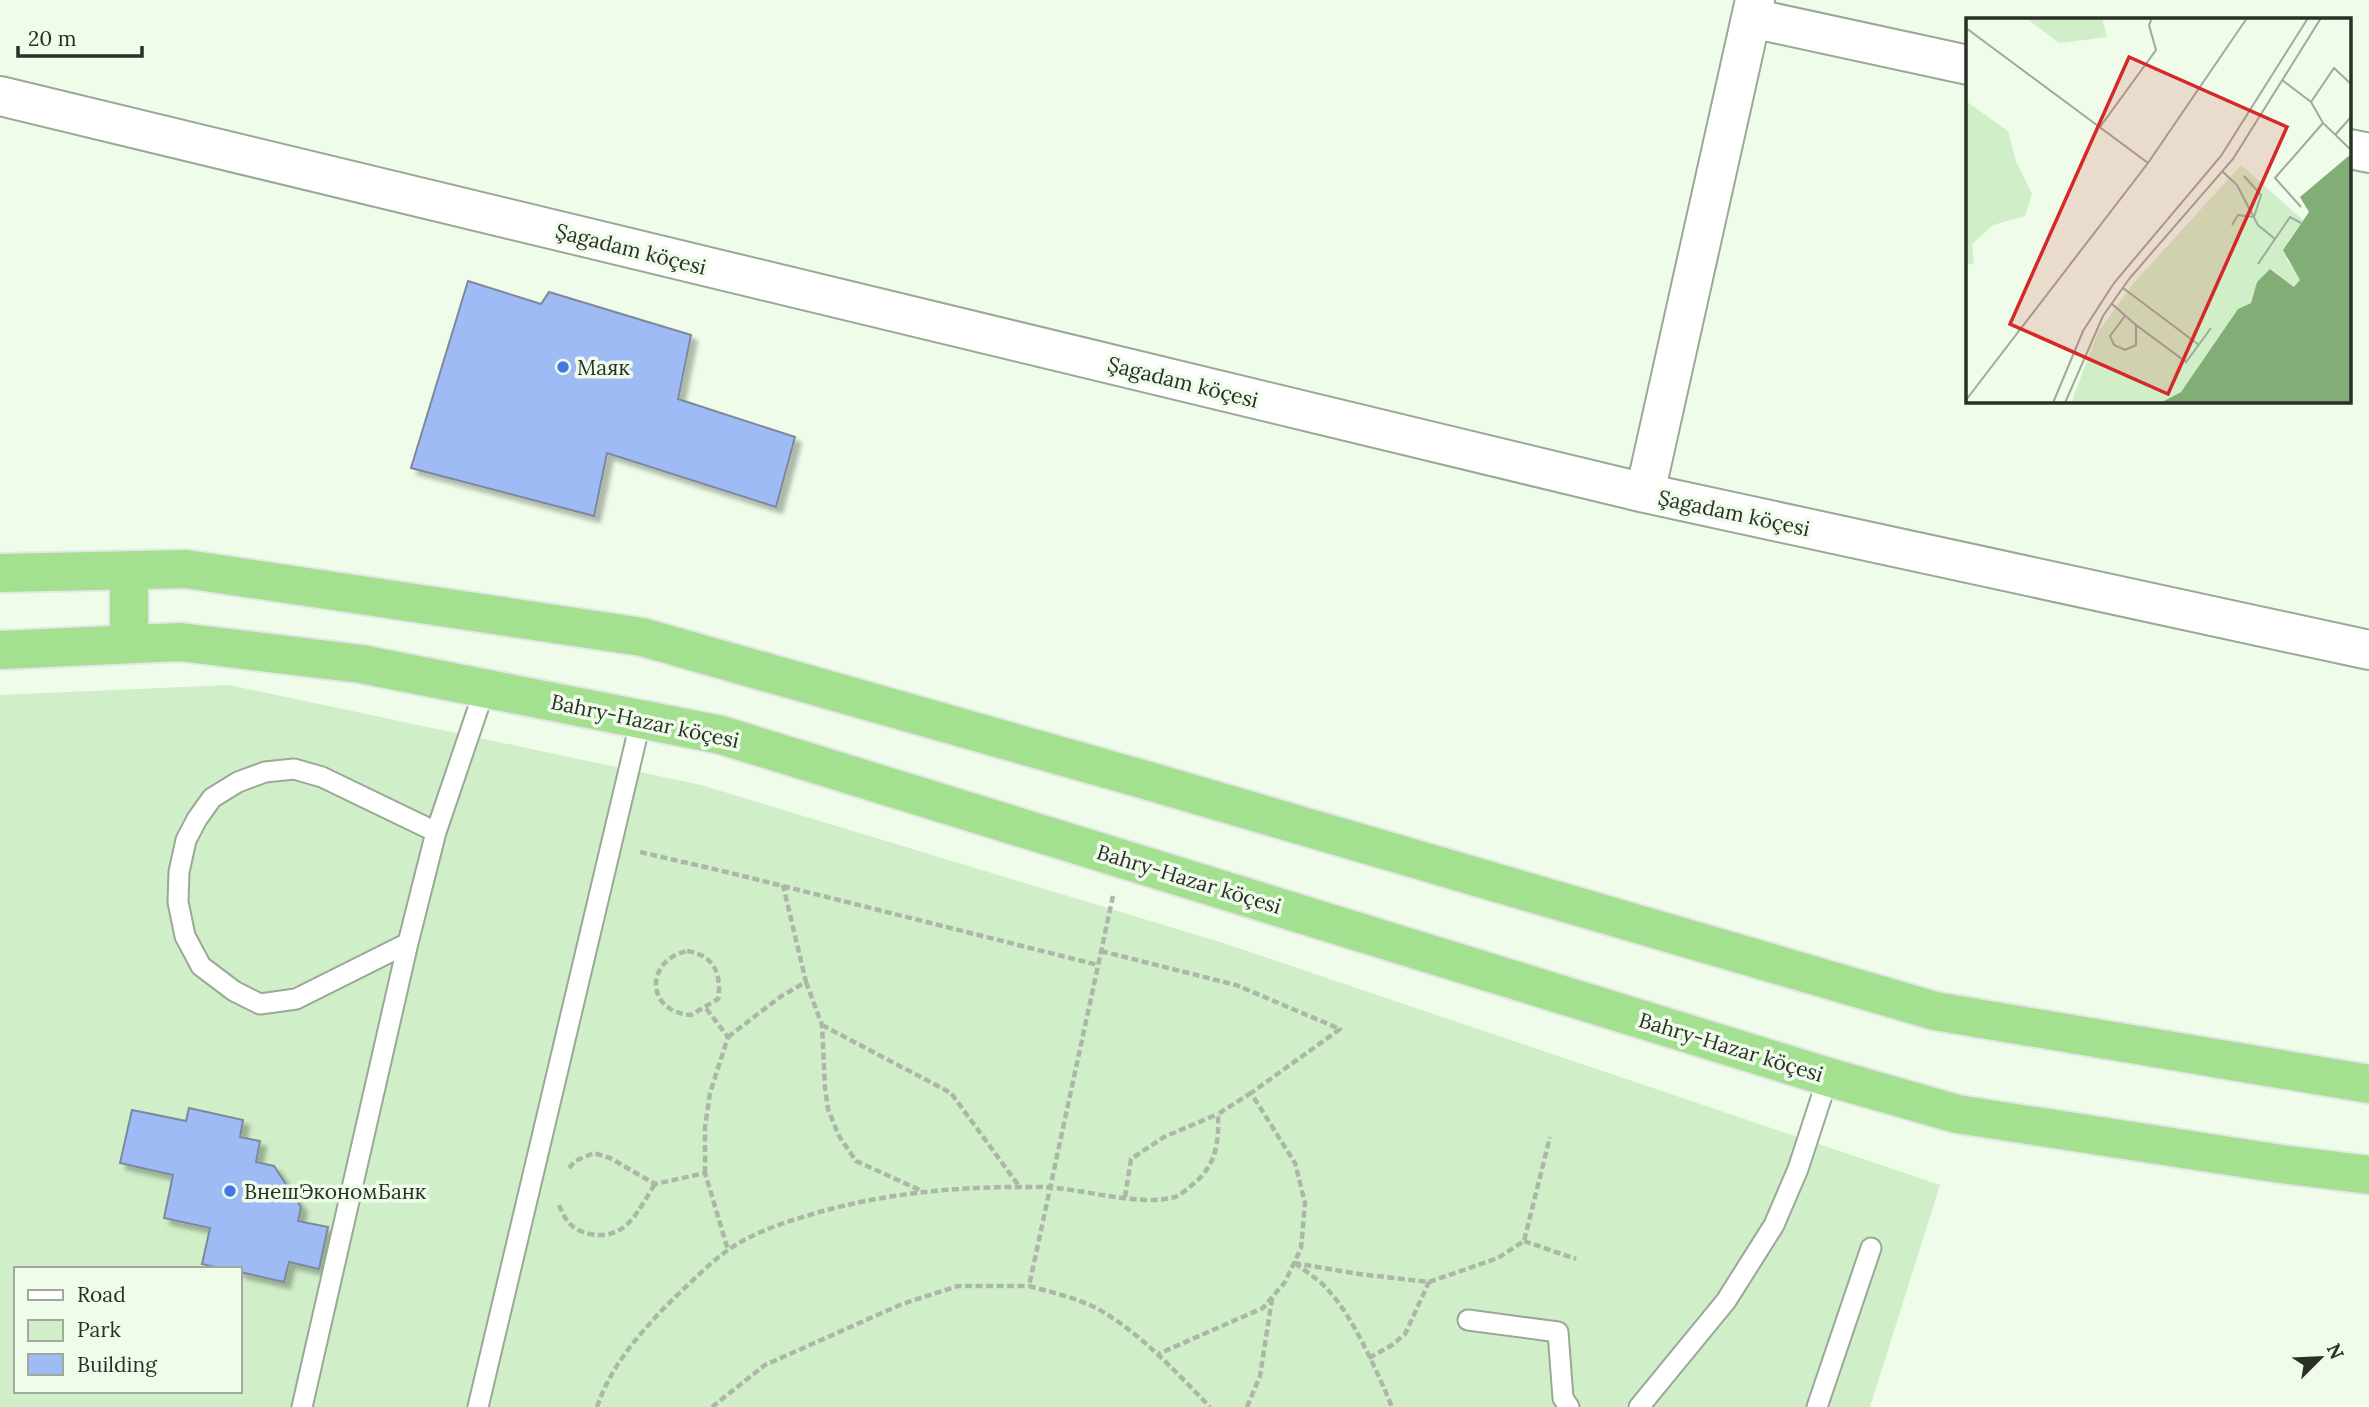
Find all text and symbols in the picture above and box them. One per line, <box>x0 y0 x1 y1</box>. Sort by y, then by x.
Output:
scale bar <box>18 14 142 58</box>
inset map <box>1966 18 2352 402</box>
text: 20 m <box>28 25 77 52</box>
street label: Şagadam köçesi <box>553 217 709 281</box>
street label: Şagadam köçesi <box>1105 350 1261 414</box>
place label: Маяк <box>577 354 631 381</box>
marker: Маяк <box>555 359 571 375</box>
street label: Şagadam köçesi <box>1656 484 1812 542</box>
street label: Bahry-Hazar köçesi <box>548 688 742 754</box>
street label: Bahry-Hazar köçesi <box>1093 838 1285 920</box>
street label: Bahry-Hazar köçesi <box>1635 1006 1827 1088</box>
place label: ВнешЭкономБанк <box>244 1178 427 1205</box>
marker: ВнешЭкономБанк <box>222 1183 238 1199</box>
legend <box>14 1267 242 1393</box>
text: Road <box>77 1281 126 1308</box>
text: Park <box>77 1316 121 1343</box>
north arrow <box>2285 1323 2355 1393</box>
text: N <box>2322 1339 2350 1363</box>
text: Building <box>77 1351 157 1378</box>

